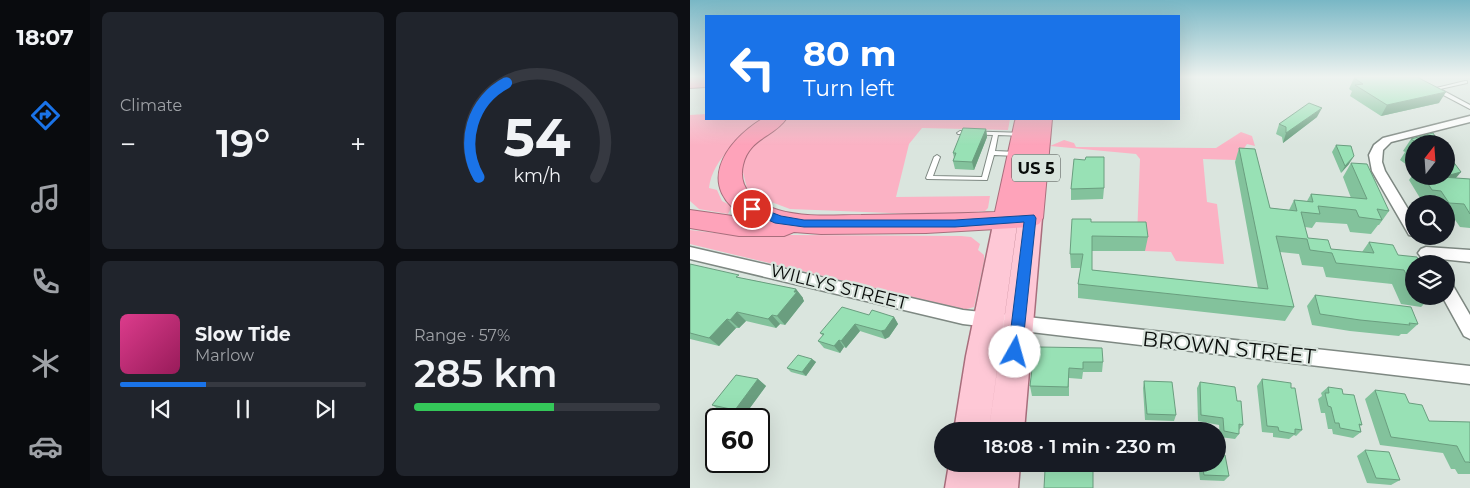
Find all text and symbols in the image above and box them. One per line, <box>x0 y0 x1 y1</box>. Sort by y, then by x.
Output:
text: 18:07 <box>16 24 74 51</box>
text: 80 m <box>803 32 897 75</box>
icon: left <box>720 35 785 100</box>
text: Turn left <box>803 75 895 102</box>
text: Climate <box>120 96 182 115</box>
icon: directions <box>28 98 63 133</box>
text: 54 <box>504 106 571 169</box>
text: 19° <box>216 120 270 167</box>
text: − <box>120 127 136 161</box>
text: + <box>350 127 366 161</box>
north arrow <box>1405 135 1455 185</box>
map controls <box>1405 135 1455 305</box>
road number: US 5 <box>1012 154 1060 182</box>
text: km/h <box>513 165 561 186</box>
icon: music <box>28 181 63 216</box>
pin <box>731 188 773 230</box>
icon: arrive <box>738 195 766 223</box>
button: search <box>1405 195 1455 245</box>
button: layers <box>1405 255 1455 305</box>
street label: WILLYS STREET <box>768 259 911 315</box>
icon: phone <box>28 264 63 299</box>
text: Slow Tide <box>195 323 291 346</box>
position arrow <box>988 325 1040 377</box>
text: Range · 57% <box>414 326 510 345</box>
street label: BROWN STREET <box>1141 326 1317 369</box>
icon: climate <box>28 346 63 381</box>
text: Marlow <box>195 346 254 365</box>
text: 285 km <box>414 350 558 397</box>
icon: previous <box>147 395 175 423</box>
icon: pause <box>229 395 257 423</box>
icon: next <box>311 395 339 423</box>
speed limit sign: 60 <box>705 408 770 473</box>
icon: car <box>28 429 63 464</box>
text: 18:08 · 1 min · 230 m <box>984 435 1176 458</box>

